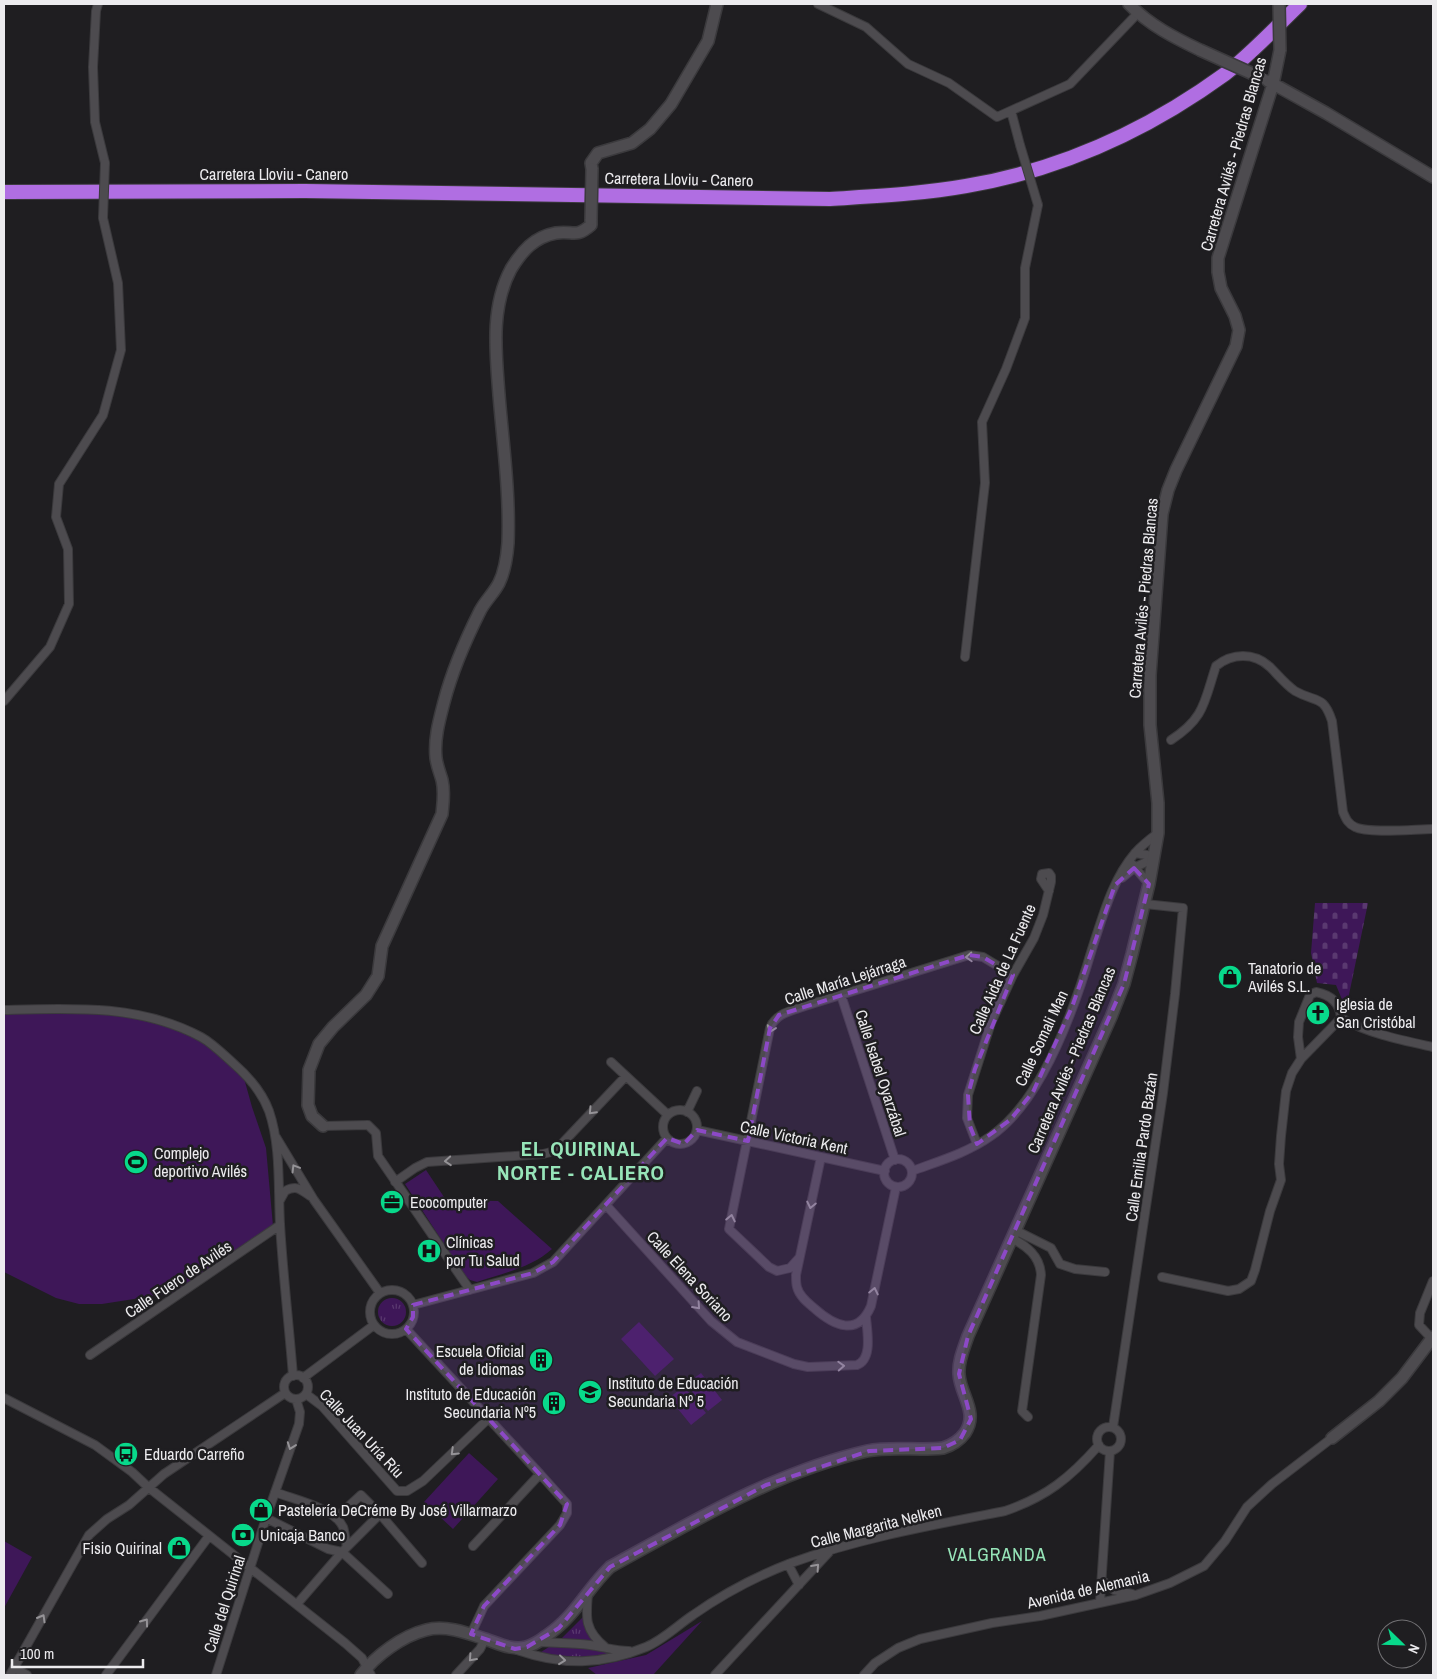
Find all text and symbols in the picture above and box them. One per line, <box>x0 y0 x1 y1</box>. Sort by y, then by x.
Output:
street label: Carretera Avilés - Piedras Blancas <box>1195 54 1271 254</box>
street label: Carretera Lloviu - Canero <box>200 163 348 185</box>
street label: Carretera Lloviu - Canero <box>604 167 754 191</box>
street label: Carretera Avilés - Piedras Blancas <box>1123 497 1163 699</box>
street label: Calle Aida de La Fuente <box>963 900 1041 1038</box>
street label: Calle María Lejárraga <box>782 950 909 1010</box>
one-way arrow <box>964 952 972 963</box>
place label: Tanatorio de Avilés S.L. <box>1247 957 1321 997</box>
street label: Carretera Avilés - Piedras Blancas <box>1022 963 1120 1157</box>
shop icon: Tanatorio de Avilés S.L. <box>1217 964 1243 990</box>
street label: Calle Somali Man <box>1009 986 1073 1090</box>
place label: Iglesia de San Cristóbal <box>1336 993 1416 1033</box>
church icon: Iglesia de San Cristóbal <box>1305 1000 1331 1026</box>
street label: Calle Isabel Oyarzábal <box>850 1007 912 1139</box>
one-way arrow <box>767 1024 777 1032</box>
street label: Calle Emilia Pardo Bazán <box>1120 1071 1162 1223</box>
one-way arrow <box>589 1105 598 1114</box>
street label: Calle Victoria Kent <box>738 1115 850 1159</box>
district label: EL QUIRINAL NORTE - CALIERO <box>497 1134 665 1187</box>
place label: Complejo deportivo Avilés <box>154 1142 247 1182</box>
sports icon: Complejo deportivo Avilés <box>123 1149 149 1175</box>
one-way arrow <box>443 1155 451 1166</box>
one-way arrow <box>291 1164 301 1173</box>
office icon: Ecocomputer <box>379 1189 405 1215</box>
place label: Ecocomputer <box>410 1191 488 1213</box>
one-way arrow <box>806 1200 817 1209</box>
one-way arrow <box>725 1214 736 1223</box>
street label: Calle Elena Soriano <box>642 1226 738 1326</box>
place label: Clínicas por Tu Salud <box>446 1231 520 1271</box>
street label: Calle Fuero de Avilés <box>120 1235 236 1323</box>
hospital icon: Clínicas por Tu Salud <box>416 1238 442 1264</box>
one-way arrow <box>868 1287 879 1295</box>
one-way arrow <box>691 1300 700 1309</box>
place label: Escuela Oficial de Idiomas <box>436 1340 524 1380</box>
building icon: Escuela Oficial de Idiomas <box>528 1347 554 1373</box>
one-way arrow <box>837 1360 845 1371</box>
place label: Instituto de Educación Secundaria Nº 5 <box>608 1372 739 1412</box>
school or university icon: Instituto de Educación Secundaria Nº 5 <box>577 1379 603 1405</box>
place label: Instituto de Educación Secundaria Nº5 <box>405 1383 536 1423</box>
street label: Calle Juan Uría Ríu <box>315 1384 409 1482</box>
building icon: Instituto de Educación Secundaria Nº5 <box>541 1390 567 1416</box>
bus stop icon: Eduardo Carreño <box>113 1441 139 1467</box>
one-way arrow <box>287 1441 297 1450</box>
place label: Eduardo Carreño <box>144 1443 245 1465</box>
one-way arrow <box>451 1446 460 1455</box>
shop icon: Pastelería DeCréme By José Villarmarzo <box>248 1497 274 1523</box>
place label: Pastelería DeCréme By José Villarmarzo <box>278 1499 517 1521</box>
street label: Calle Margarita Nelken <box>808 1499 944 1553</box>
bank icon: Unicaja Banco <box>230 1522 256 1548</box>
place label: Unicaja Banco <box>260 1524 345 1546</box>
shop icon: Fisio Quirinal <box>166 1535 192 1561</box>
place label: Fisio Quirinal <box>83 1537 162 1559</box>
district label: VALGRANDA <box>948 1542 1046 1567</box>
street label: Calle del Quirinal <box>198 1552 250 1656</box>
one-way arrow <box>810 1563 819 1572</box>
street label: Avenida de Alemania <box>1024 1564 1152 1614</box>
one-way arrow <box>36 1614 46 1623</box>
one-way arrow <box>140 1619 148 1628</box>
north arrow <box>1377 1619 1427 1669</box>
scale bar <box>12 1636 144 1668</box>
text: N <box>1404 1642 1424 1656</box>
text: 100 m <box>20 1643 54 1664</box>
one-way arrow <box>469 1653 478 1662</box>
one-way arrow <box>559 1654 567 1665</box>

